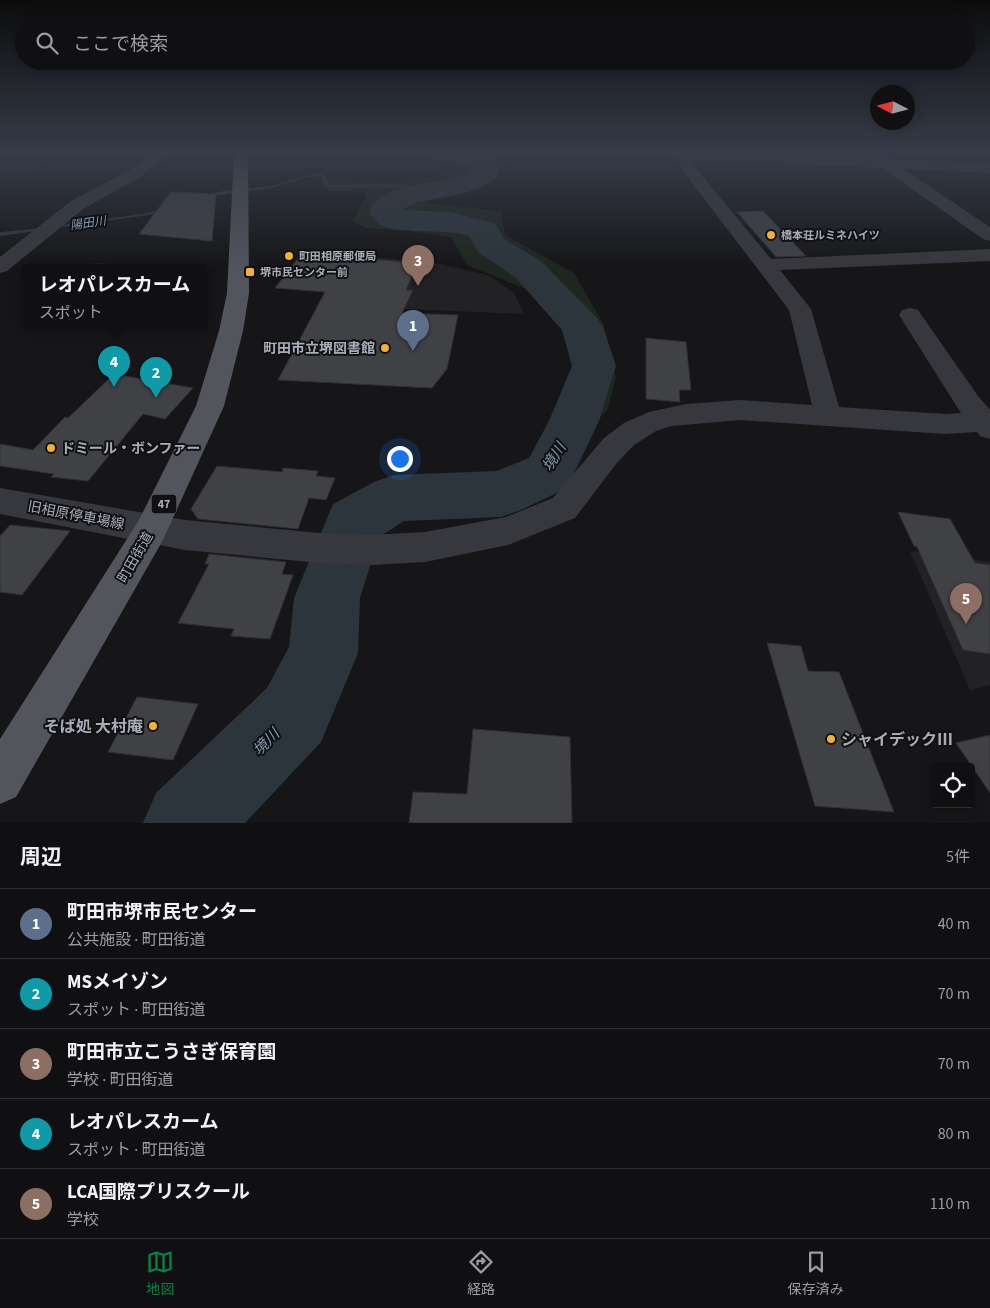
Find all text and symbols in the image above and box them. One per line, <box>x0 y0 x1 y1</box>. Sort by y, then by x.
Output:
search box <box>15 15 975 70</box>
icon: search <box>33 29 61 57</box>
text: ここで検索 <box>73 31 168 58</box>
north arrow <box>870 85 915 130</box>
water label: 陽田川 <box>69 212 109 234</box>
place label: 橋本荘ルミネハイツ <box>781 228 880 243</box>
marker: 橋本荘ルミネハイツ <box>765 229 777 241</box>
pin: 3 <box>402 245 434 286</box>
place label: 町田相原郵便局 <box>299 249 376 264</box>
marker: 町田相原郵便局 <box>283 250 295 262</box>
popup <box>22 264 207 329</box>
place label: 堺市民センター前 <box>260 265 348 280</box>
marker: 堺市民センター前 <box>244 266 256 278</box>
text: レオパレスカーム <box>39 272 190 299</box>
text: スポット <box>39 302 103 324</box>
pin: 1 <box>397 310 429 351</box>
place label: 町田市立堺図書館 <box>263 339 375 359</box>
marker: 町田市立堺図書館 <box>379 342 391 354</box>
pin: 4 <box>98 346 130 387</box>
pin: 2 <box>140 357 172 398</box>
water label: 境川 <box>538 437 572 476</box>
place label: ドミール・ボンファー <box>61 439 201 459</box>
marker: ドミール・ボンファー <box>45 442 57 454</box>
your location <box>387 446 413 472</box>
road number: 47 <box>152 494 176 514</box>
street label: 旧相原停車場線 <box>26 497 126 535</box>
street label: 町田街道 <box>113 528 159 587</box>
pin: 5 <box>950 583 982 624</box>
place label: そば処 大村庵 <box>44 716 143 738</box>
marker: そば処 大村庵 <box>147 720 159 732</box>
water label: 境川 <box>248 723 286 760</box>
place label: シャイデックⅢ <box>841 729 953 751</box>
marker: シャイデックⅢ <box>825 733 837 745</box>
map controls <box>930 763 975 808</box>
button: locate <box>930 763 975 808</box>
text: 周辺 <box>20 842 62 872</box>
text: 5件 <box>946 846 970 868</box>
text: 町田市堺市民センター <box>67 899 257 926</box>
text: 1 <box>32 913 40 935</box>
text: 40 m <box>938 913 970 935</box>
text: 公共施設 · 町田街道 <box>67 929 205 951</box>
text: MSメイゾン <box>67 969 168 996</box>
text: 2 <box>32 983 40 1005</box>
text: 70 m <box>938 983 970 1005</box>
text: スポット · 町田街道 <box>67 999 205 1021</box>
text: 町田市立こうさぎ保育園 <box>67 1039 276 1066</box>
text: 3 <box>32 1053 40 1075</box>
text: 70 m <box>938 1053 970 1075</box>
text: 学校 · 町田街道 <box>67 1069 173 1091</box>
text: レオパレスカーム <box>67 1109 218 1136</box>
text: 4 <box>32 1123 40 1145</box>
text: 80 m <box>938 1123 970 1145</box>
text: スポット · 町田街道 <box>67 1139 205 1161</box>
text: LCA国際プリスクール <box>67 1179 250 1206</box>
text: 5 <box>32 1193 40 1215</box>
text: 110 m <box>930 1193 970 1215</box>
text: 学校 <box>67 1209 99 1231</box>
tab: 地図 <box>146 1248 174 1300</box>
tab: 経路 <box>467 1248 495 1300</box>
tab: 保存済み <box>788 1248 844 1300</box>

